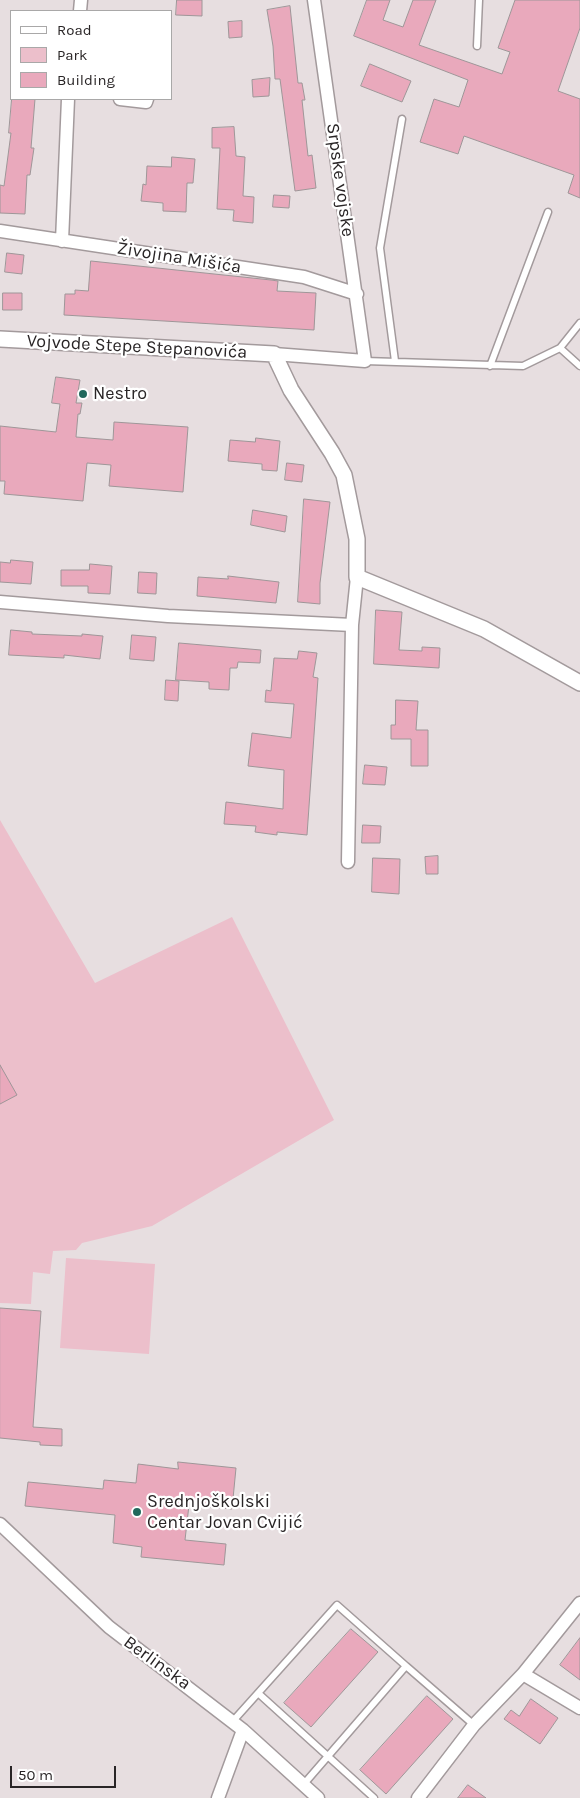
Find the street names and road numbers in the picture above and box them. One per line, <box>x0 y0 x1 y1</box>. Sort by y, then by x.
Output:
street label: Srpske vojske <box>321 122 359 238</box>
street label: Živojina Mišića <box>115 238 243 278</box>
street label: Vojvode Stepe Stepanovića <box>26 330 248 364</box>
street label: Berlinska <box>119 1631 195 1695</box>

